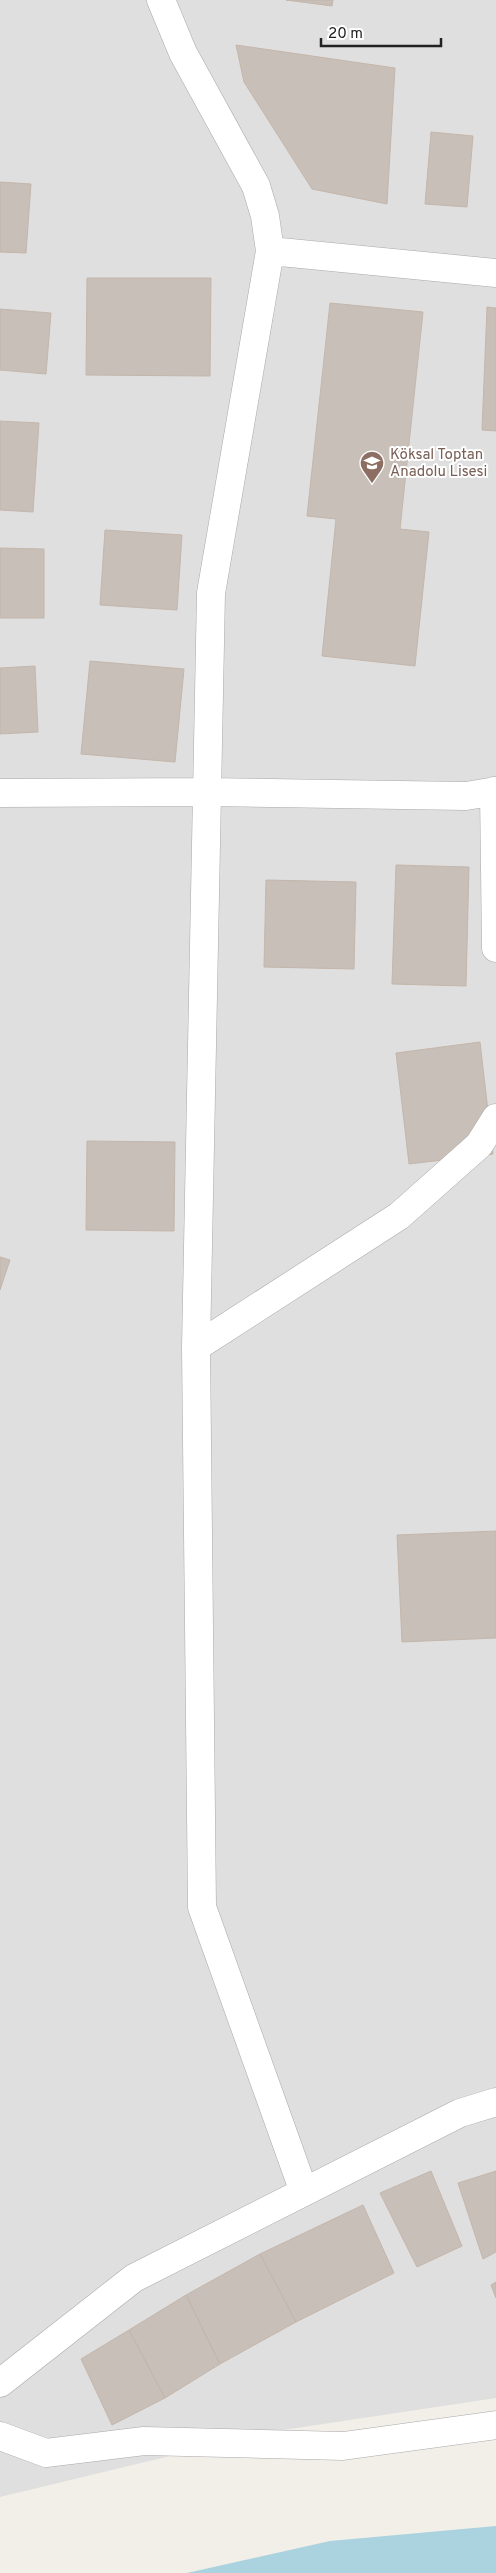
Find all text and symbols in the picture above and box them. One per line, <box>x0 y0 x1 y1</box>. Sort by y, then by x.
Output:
scale bar <box>321 15 441 47</box>
text: 20 m <box>328 25 363 44</box>
place label: Köksal Toptan Anadolu Lisesi <box>390 446 487 482</box>
school or university icon: Köksal Toptan Anadolu Lisesi <box>359 450 385 484</box>

